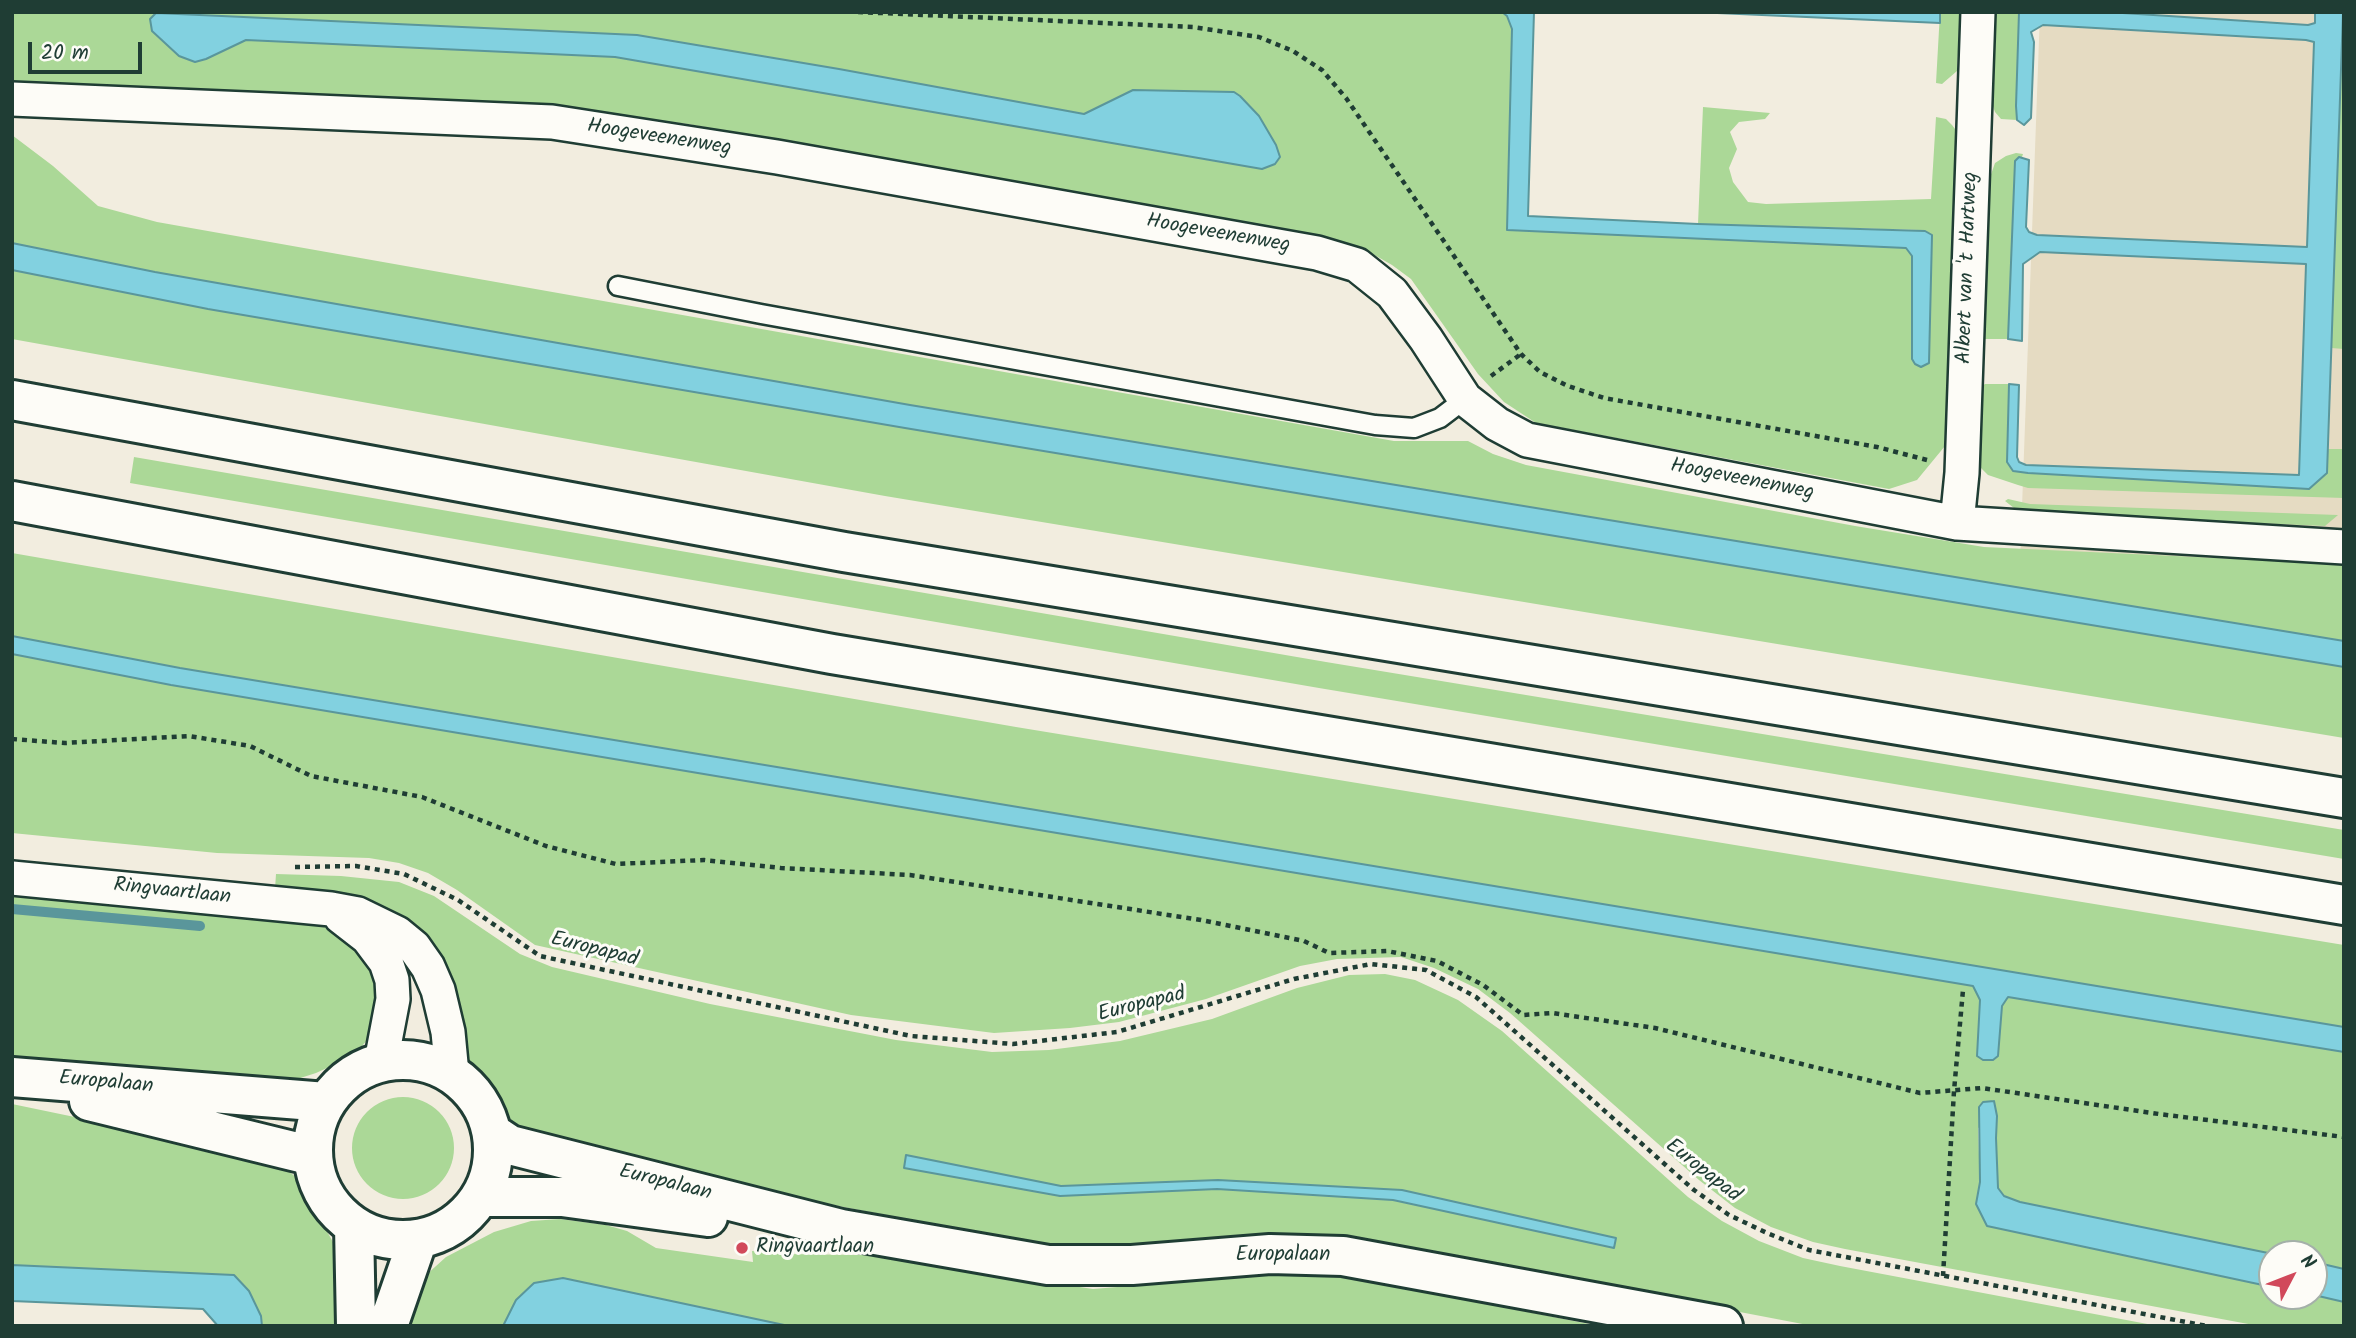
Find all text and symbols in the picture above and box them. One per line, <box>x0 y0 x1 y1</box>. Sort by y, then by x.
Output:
scale bar <box>32 28 145 72</box>
text: 20 m <box>41 37 89 70</box>
street label: Hoogeveenenweg <box>585 115 733 163</box>
street label: Albert van 't Hartweg <box>1953 171 1985 365</box>
street label: Hoogeveenenweg <box>1144 210 1292 260</box>
street label: Hoogeveenenweg <box>1668 455 1816 507</box>
street label: Ringvaartlaan <box>112 874 232 912</box>
street label: Europapad <box>548 928 640 974</box>
street label: Europapad <box>1096 983 1188 1029</box>
street label: Europalaan <box>58 1067 154 1101</box>
street label: Europapad <box>1659 1135 1745 1209</box>
street label: Europalaan <box>616 1160 714 1208</box>
place label: Ringvaartlaan <box>756 1235 874 1261</box>
marker: Ringvaartlaan <box>734 1240 750 1256</box>
north arrow <box>2258 1240 2328 1310</box>
street label: Europalaan <box>1236 1243 1330 1269</box>
text: N <box>2292 1248 2322 1277</box>

